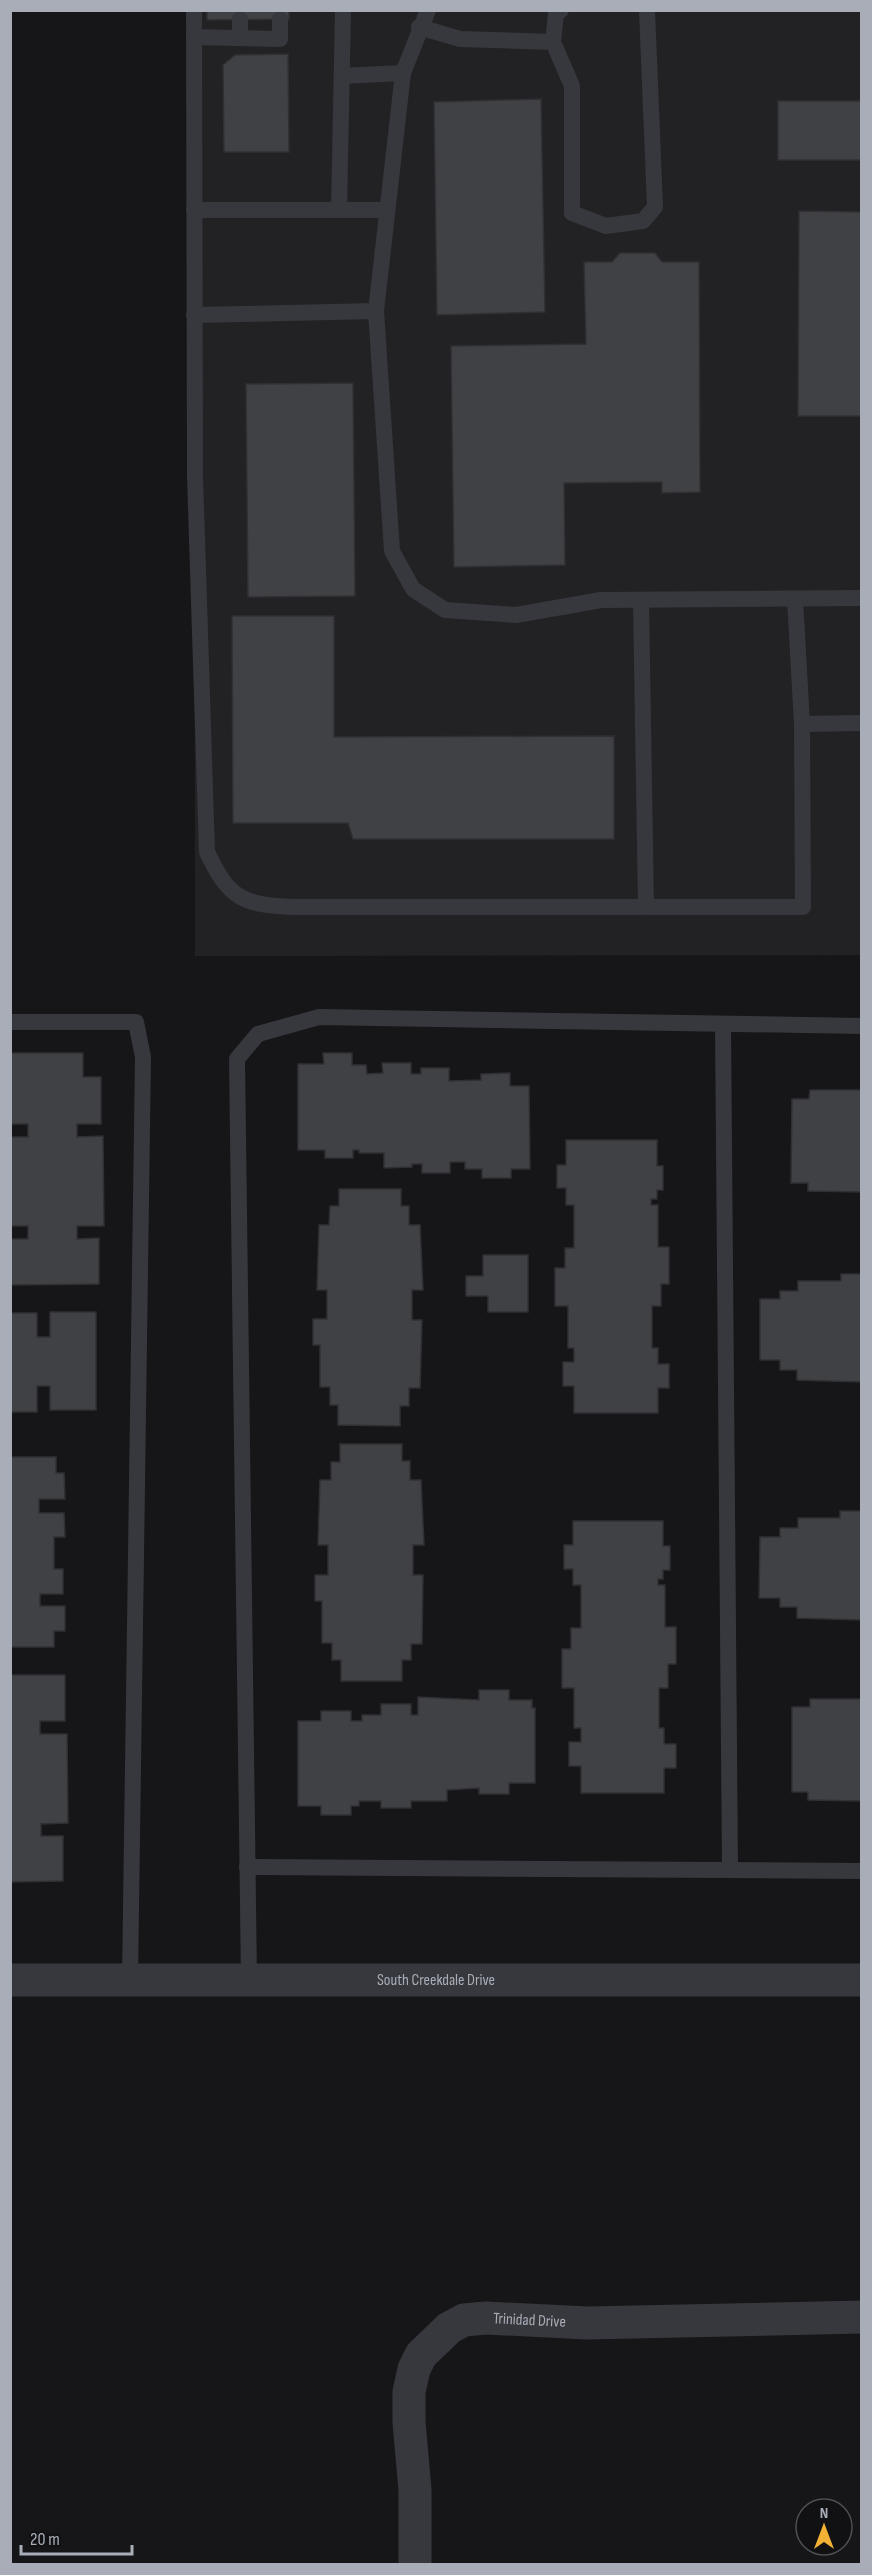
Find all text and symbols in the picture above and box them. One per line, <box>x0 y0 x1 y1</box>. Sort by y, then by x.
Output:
street label: South Creekdale Drive <box>377 1971 495 1990</box>
street label: Trinidad Drive <box>493 2309 566 2331</box>
north arrow <box>794 2497 854 2557</box>
text: N <box>820 2504 828 2523</box>
scale bar <box>21 2518 132 2556</box>
text: 20 m <box>30 2529 60 2550</box>

